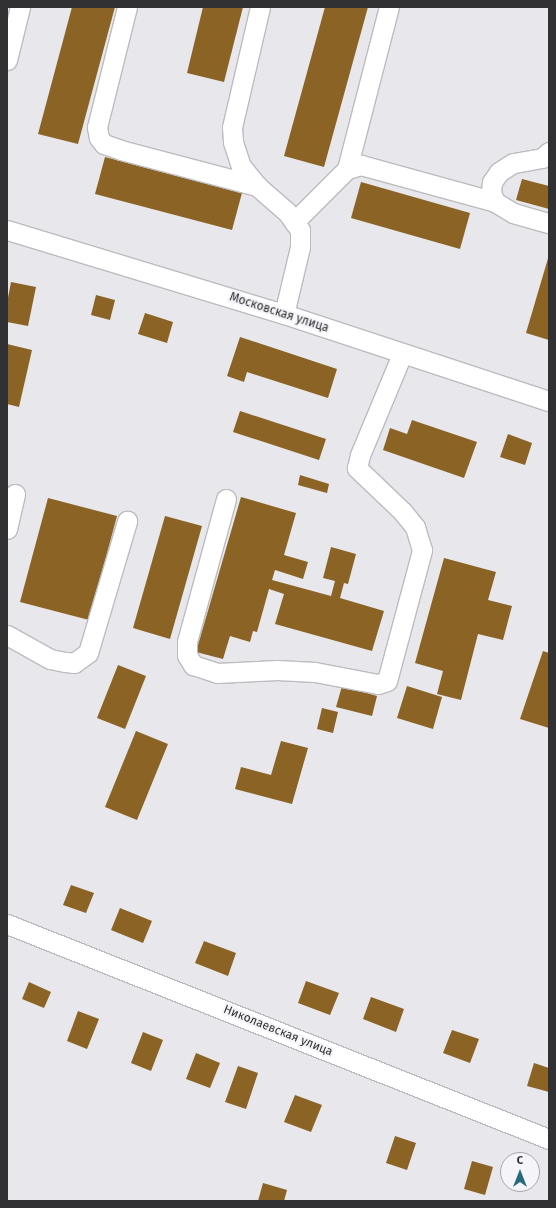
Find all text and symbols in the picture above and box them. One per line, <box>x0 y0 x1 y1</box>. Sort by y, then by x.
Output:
street label: Московская улица <box>228 290 330 336</box>
street label: Николаевская улица <box>221 1002 335 1060</box>
north arrow <box>500 1152 540 1192</box>
text: С <box>517 1154 523 1167</box>

